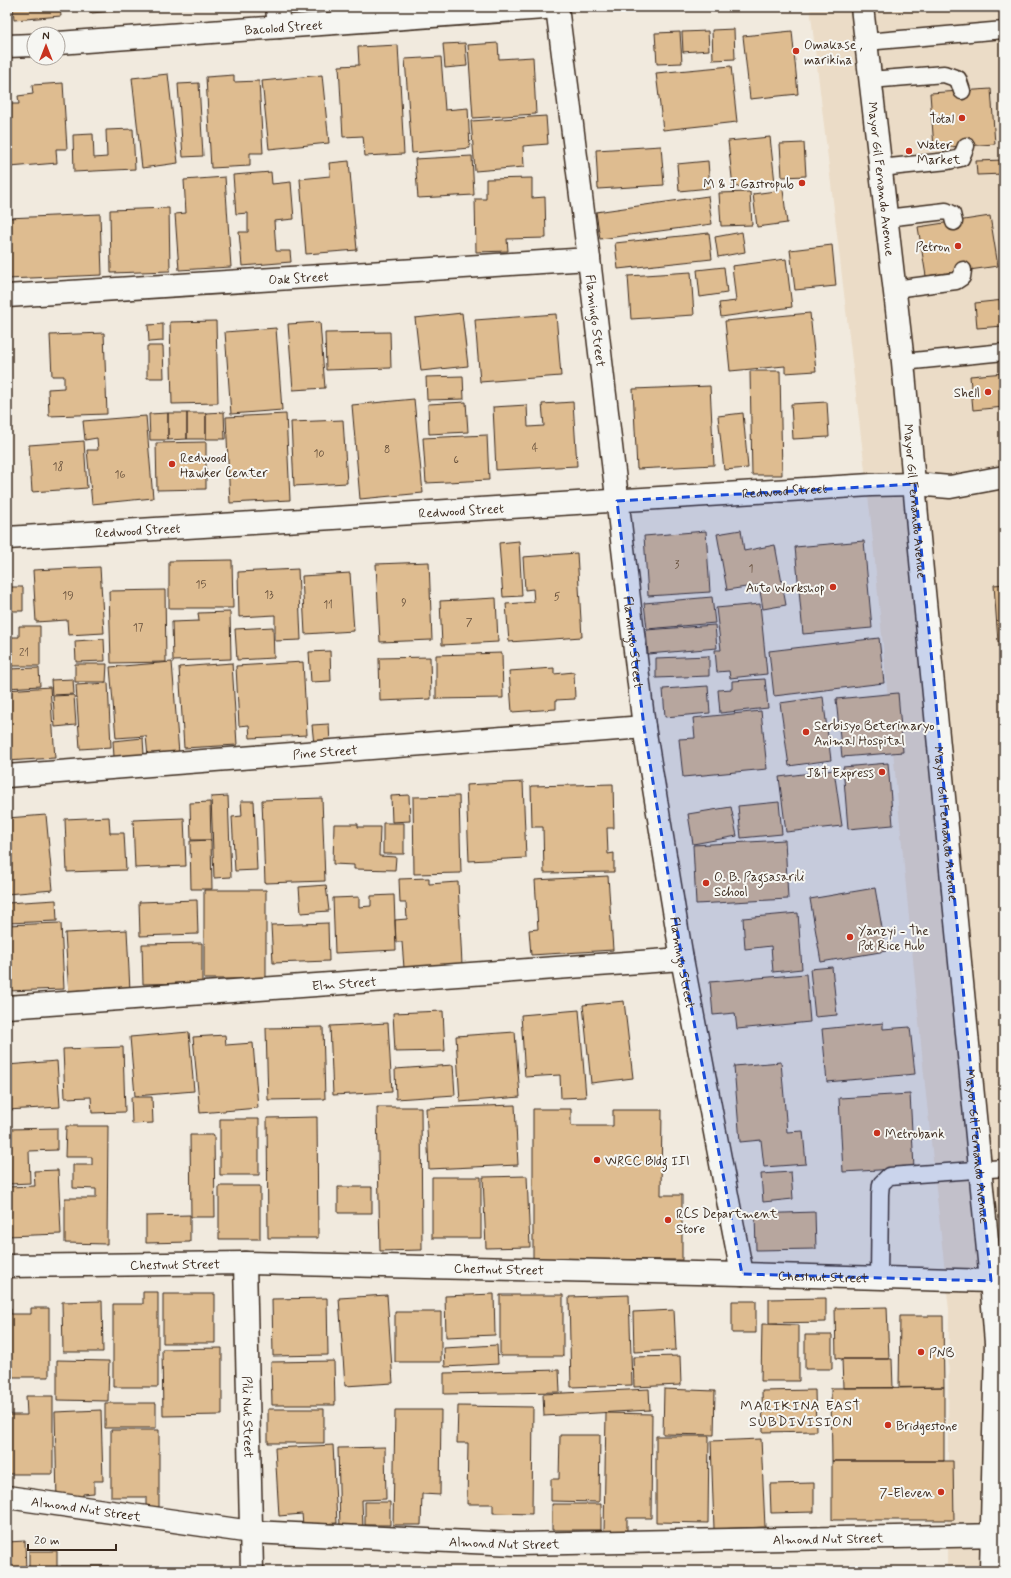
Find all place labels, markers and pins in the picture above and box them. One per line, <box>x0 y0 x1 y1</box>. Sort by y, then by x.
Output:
place label: Omakase , marikina <box>804 37 863 69</box>
marker: Omakase , marikina <box>791 46 801 56</box>
place label: Total <box>930 111 954 128</box>
marker: Total <box>957 113 967 123</box>
place label: Water Market <box>917 137 961 169</box>
marker: Water Market <box>904 146 914 156</box>
place label: M & J Gastropub <box>703 176 794 193</box>
marker: M & J Gastropub <box>797 178 807 188</box>
place label: Petron <box>915 239 950 256</box>
marker: Petron <box>953 241 963 251</box>
place label: Shell <box>954 385 980 402</box>
marker: Shell <box>983 387 993 397</box>
place label: Redwood Hawker Center <box>180 450 268 482</box>
marker: Redwood Hawker Center <box>167 459 177 469</box>
place label: Auto Workshop <box>746 580 825 597</box>
marker: Auto Workshop <box>828 582 838 592</box>
place label: Serbisyo Beterinaryo Animal Hospital <box>814 718 935 750</box>
marker: Serbisyo Beterinaryo Animal Hospital <box>801 727 811 737</box>
place label: J&T Express <box>806 765 874 782</box>
marker: J&T Express <box>877 767 887 777</box>
place label: O. B. Pagsasarili School <box>714 869 805 901</box>
marker: O. B. Pagsasarili School <box>701 878 711 888</box>
place label: Yanzyi - The Pot Rice Hub <box>858 923 929 955</box>
marker: Yanzyi - The Pot Rice Hub <box>845 932 855 942</box>
place label: Metrobank <box>885 1126 945 1143</box>
marker: Metrobank <box>872 1128 882 1138</box>
place label: WRCC Bldg III <box>605 1153 690 1172</box>
marker: WRCC Bldg III <box>592 1155 602 1165</box>
place label: RCS Department Store <box>676 1206 778 1238</box>
marker: RCS Department Store <box>663 1215 673 1225</box>
place label: PNB <box>929 1345 955 1362</box>
marker: PNB <box>916 1347 926 1357</box>
place label: Bridgestone <box>896 1418 958 1435</box>
marker: Bridgestone <box>883 1420 893 1430</box>
place label: 7-Eleven <box>880 1485 933 1502</box>
marker: 7-Eleven <box>936 1487 946 1497</box>

